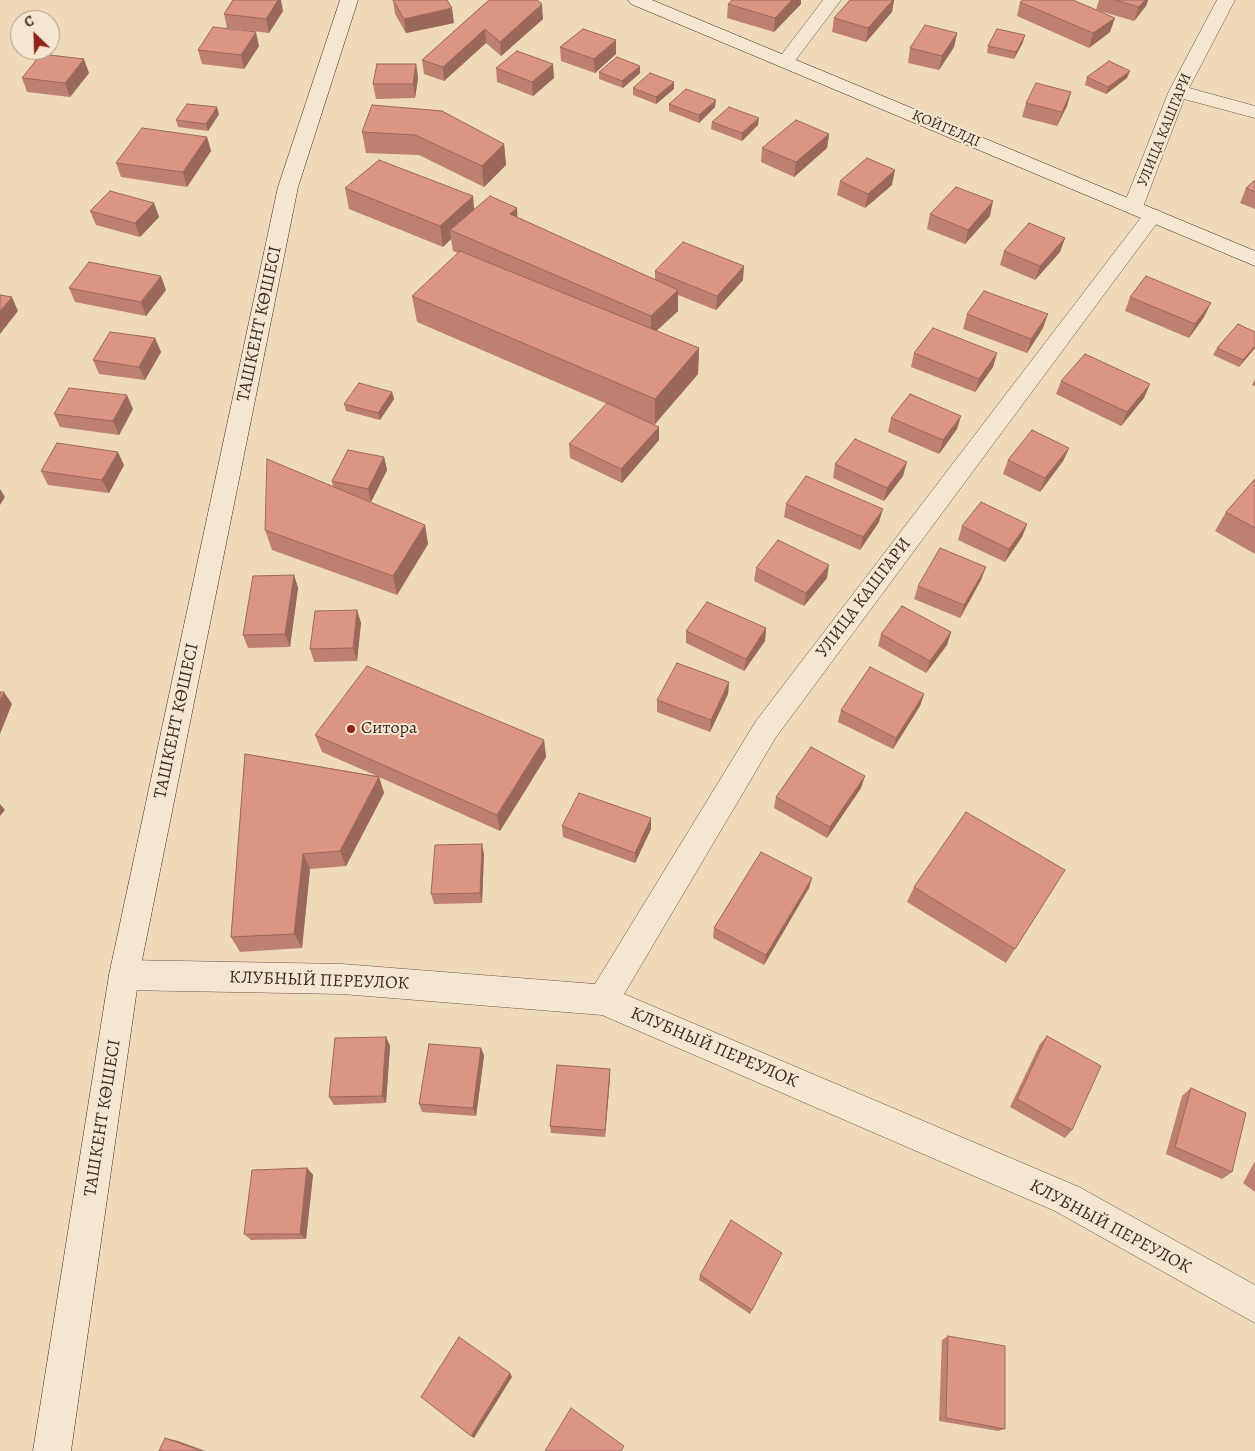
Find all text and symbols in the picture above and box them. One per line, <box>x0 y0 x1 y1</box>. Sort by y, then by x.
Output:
north arrow <box>10 10 60 60</box>
text: С <box>21 11 37 32</box>
street label: УЛИЦА КАШГАРИ <box>1134 71 1196 189</box>
street label: ҚОЙГЕЛДІ <box>909 107 983 151</box>
street label: ТАШКЕНТ КӨШЕСІ <box>233 244 287 404</box>
street label: УЛИЦА КАШГАРИ <box>812 534 916 662</box>
street label: ТАШКЕНТ КӨШЕСІ <box>150 641 204 801</box>
place label: Ситора <box>361 718 417 740</box>
marker: Ситора <box>345 723 357 735</box>
street label: КЛУБНЫЙ ПЕРЕУЛОК <box>229 967 409 995</box>
street label: КЛУБНЫЙ ПЕРЕУЛОК <box>627 1003 801 1093</box>
street label: ТАШКЕНТ КӨШЕСІ <box>80 1038 126 1198</box>
street label: КЛУБНЫЙ ПЕРЕУЛОК <box>1025 1175 1195 1279</box>

